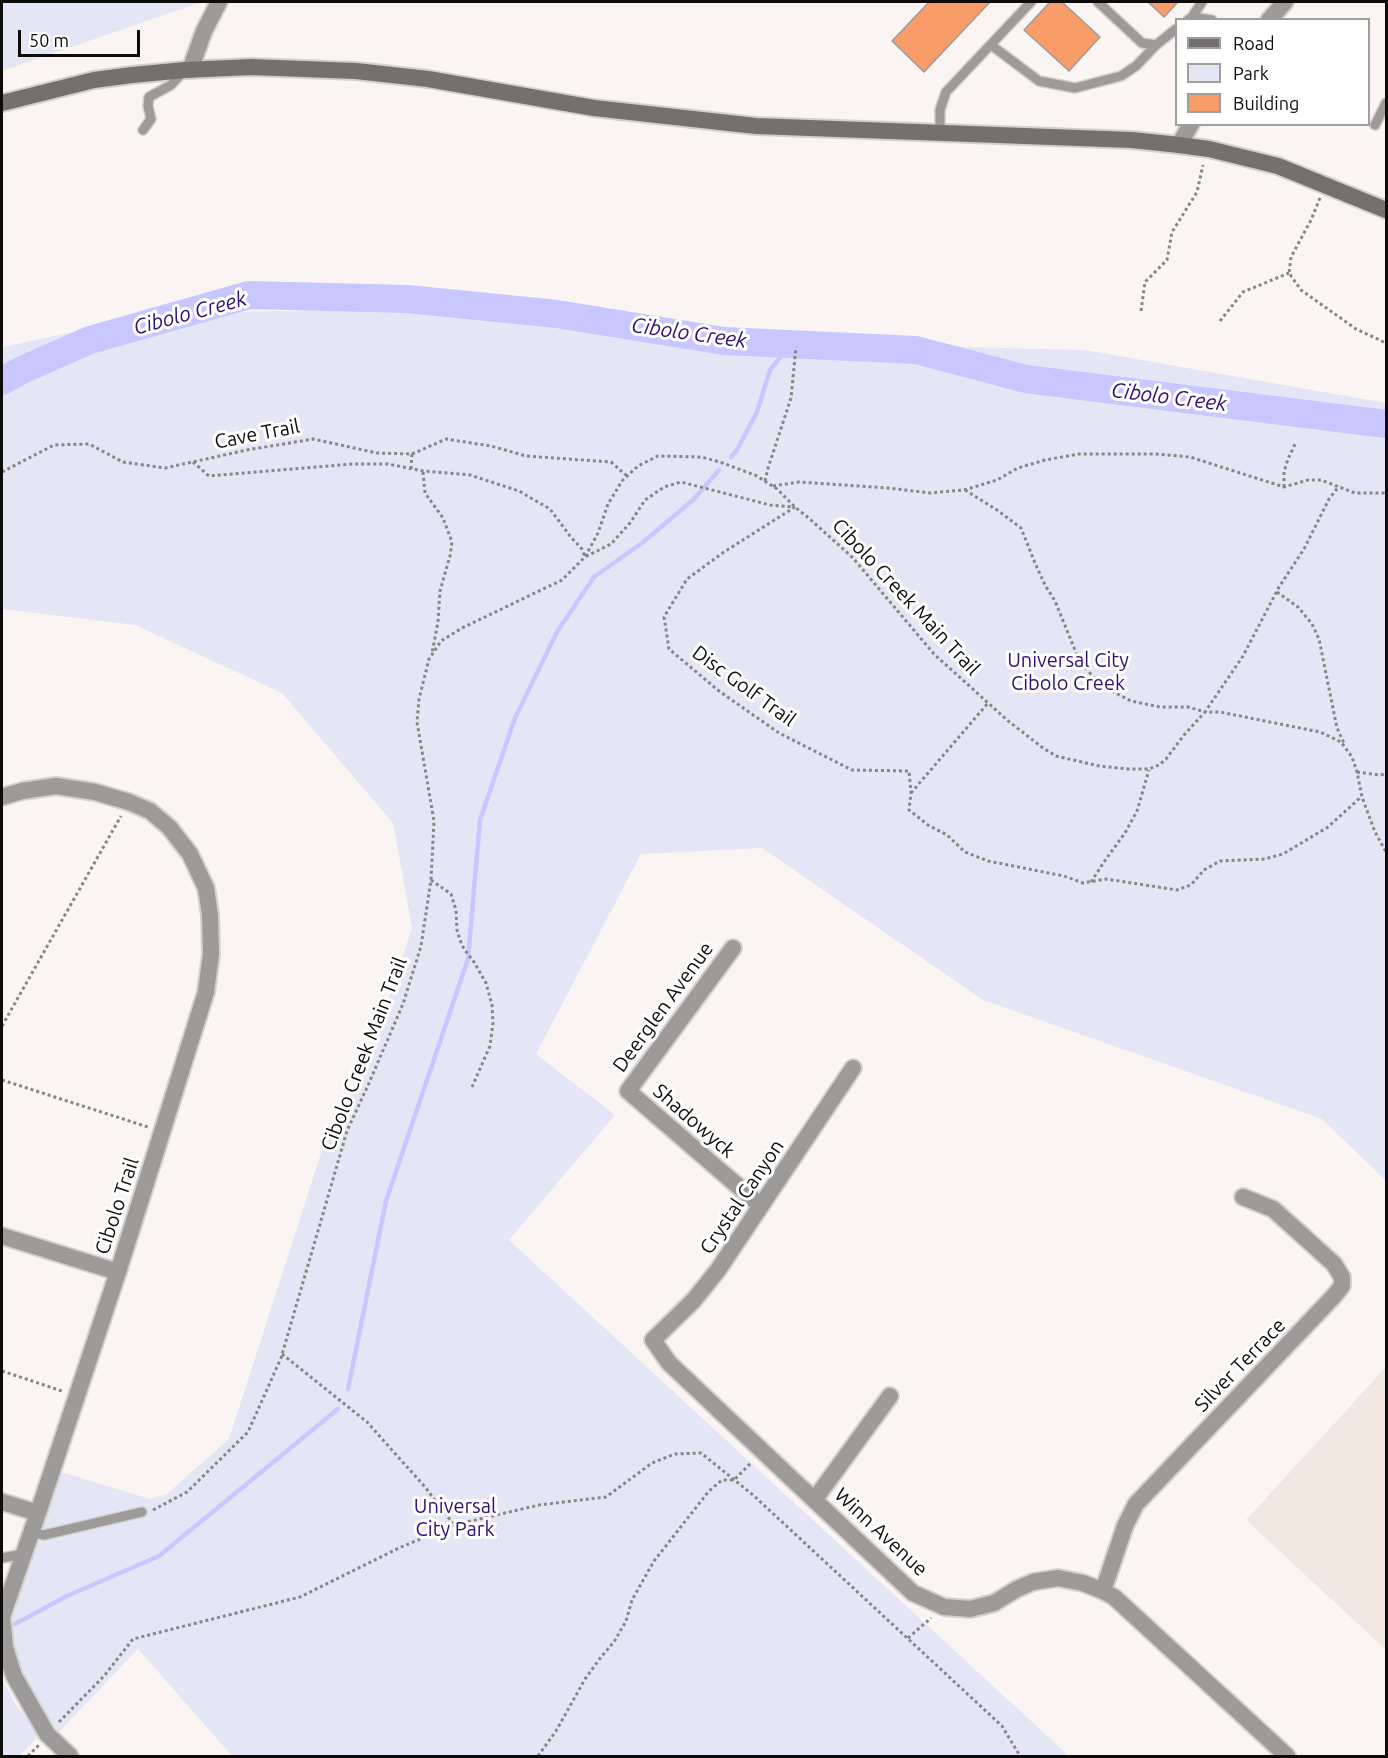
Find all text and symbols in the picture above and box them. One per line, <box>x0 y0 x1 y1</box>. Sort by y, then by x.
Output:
scale bar <box>21 18 142 56</box>
legend <box>1175 18 1370 126</box>
text: 50 m <box>29 30 69 50</box>
text: Road <box>1233 33 1275 53</box>
text: Park <box>1233 63 1269 83</box>
text: Building <box>1233 93 1299 113</box>
water label: Cibolo Creek <box>131 286 249 340</box>
water label: Cibolo Creek <box>630 312 748 354</box>
water label: Cibolo Creek <box>1110 377 1228 417</box>
street label: Cave Trail <box>212 414 302 454</box>
street label: Cibolo Creek Main Trail <box>827 514 985 680</box>
street label: Disc Golf Trail <box>687 640 801 732</box>
park label: Universal City Cibolo Creek <box>1007 648 1129 695</box>
street label: Deerglen Avenue <box>608 937 718 1077</box>
street label: Cibolo Creek Main Trail <box>316 954 412 1154</box>
street label: Shadowyck <box>648 1079 740 1163</box>
street label: Crystal Canyon <box>695 1135 789 1259</box>
street label: Cibolo Trail <box>90 1155 144 1257</box>
street label: Silver Terrace <box>1190 1313 1290 1417</box>
street label: Winn Avenue <box>829 1483 933 1581</box>
park label: Universal City Park <box>414 1494 496 1541</box>

